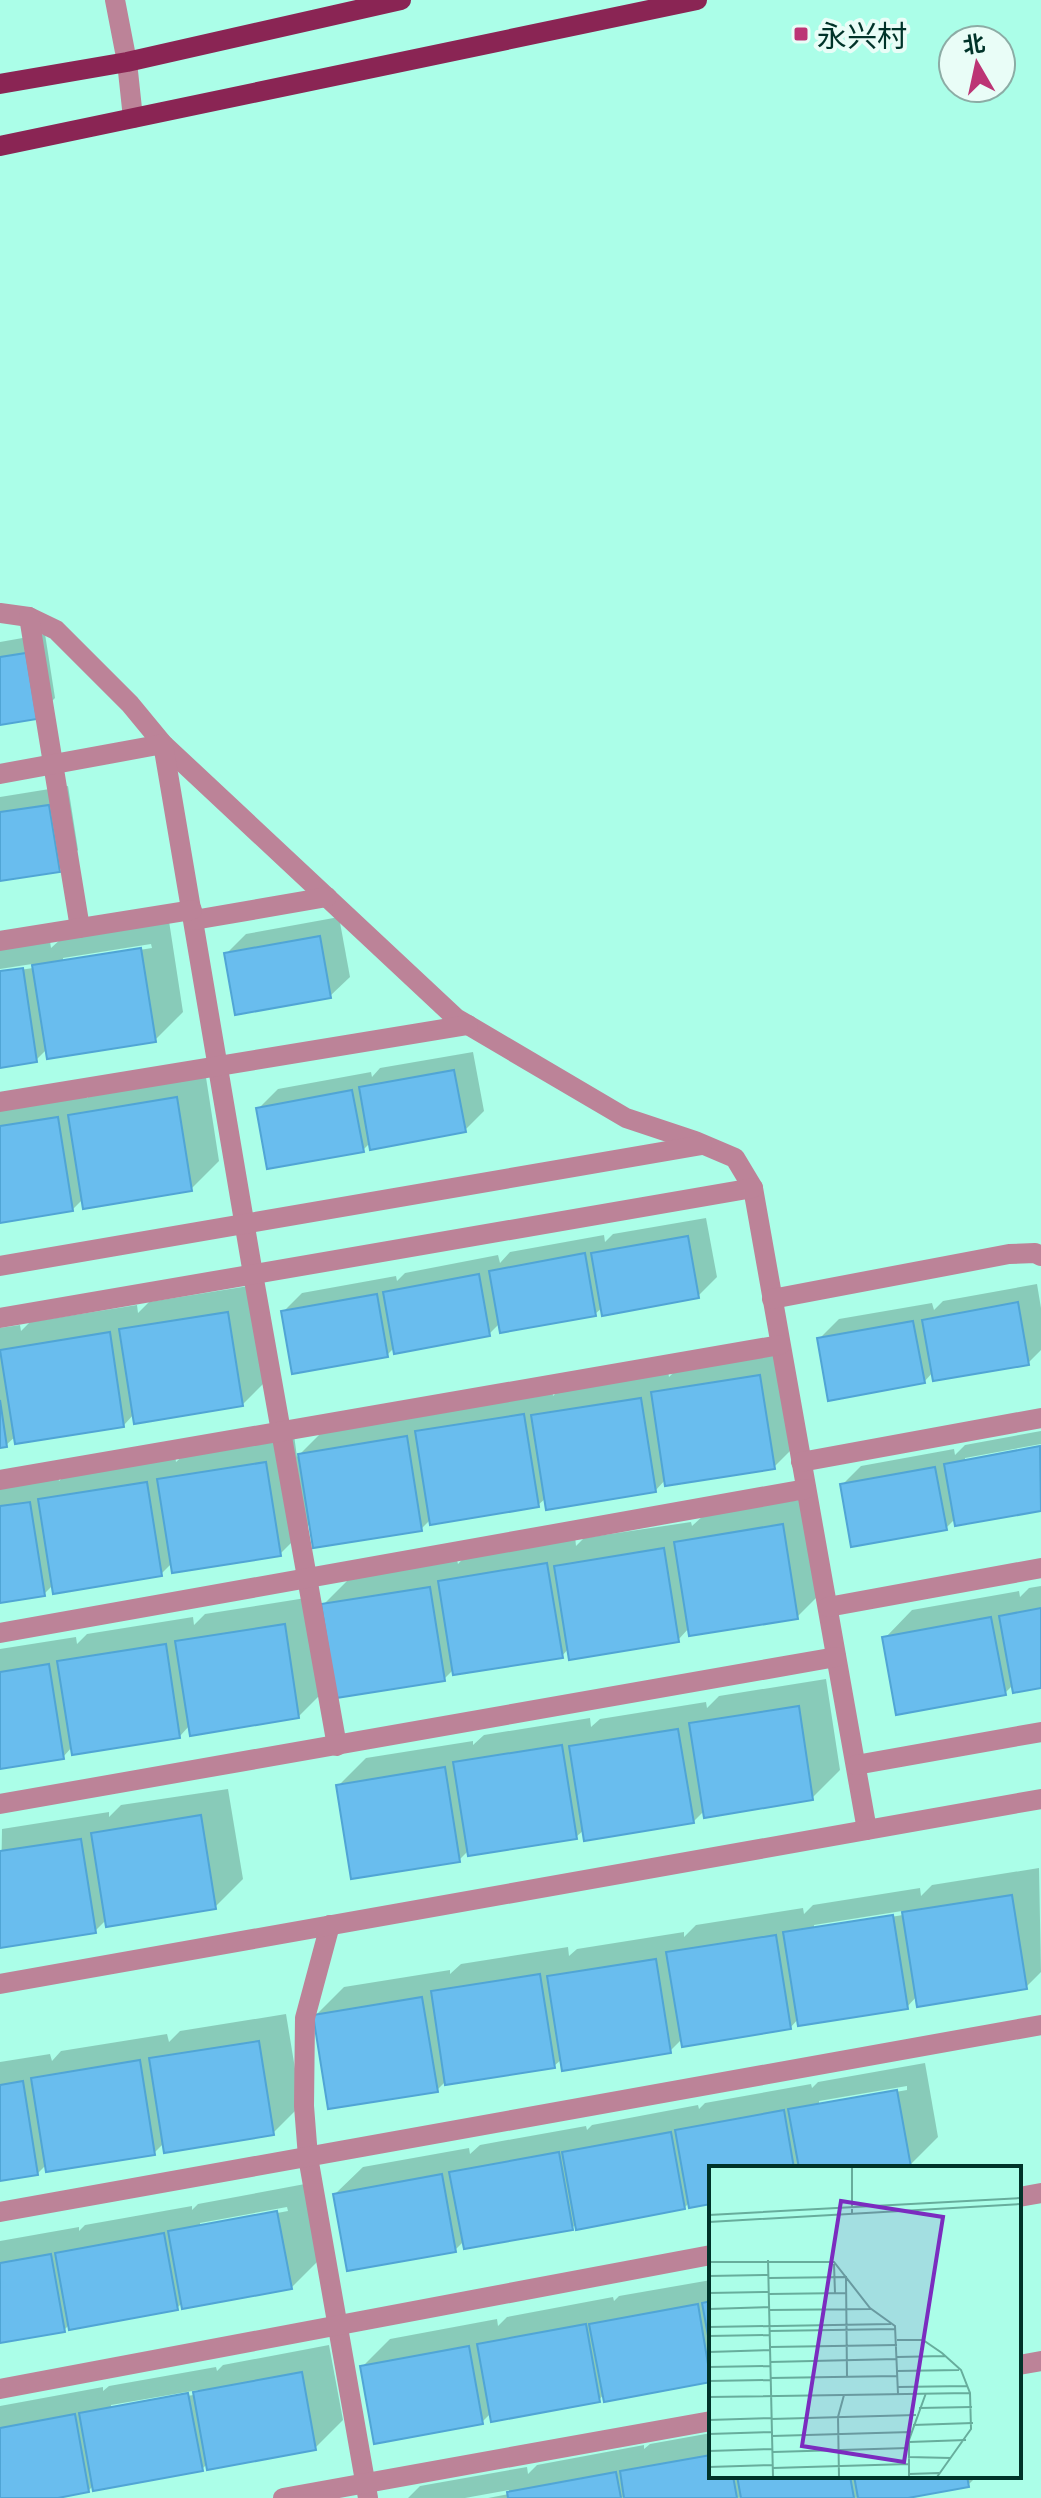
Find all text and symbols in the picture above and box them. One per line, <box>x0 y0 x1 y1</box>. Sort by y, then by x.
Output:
place label: 永兴村 <box>817 16 907 53</box>
north arrow <box>937 24 1017 104</box>
marker: 永兴村 <box>792 25 810 43</box>
text: 北 <box>961 29 987 59</box>
inset map <box>709 2166 1021 2478</box>

